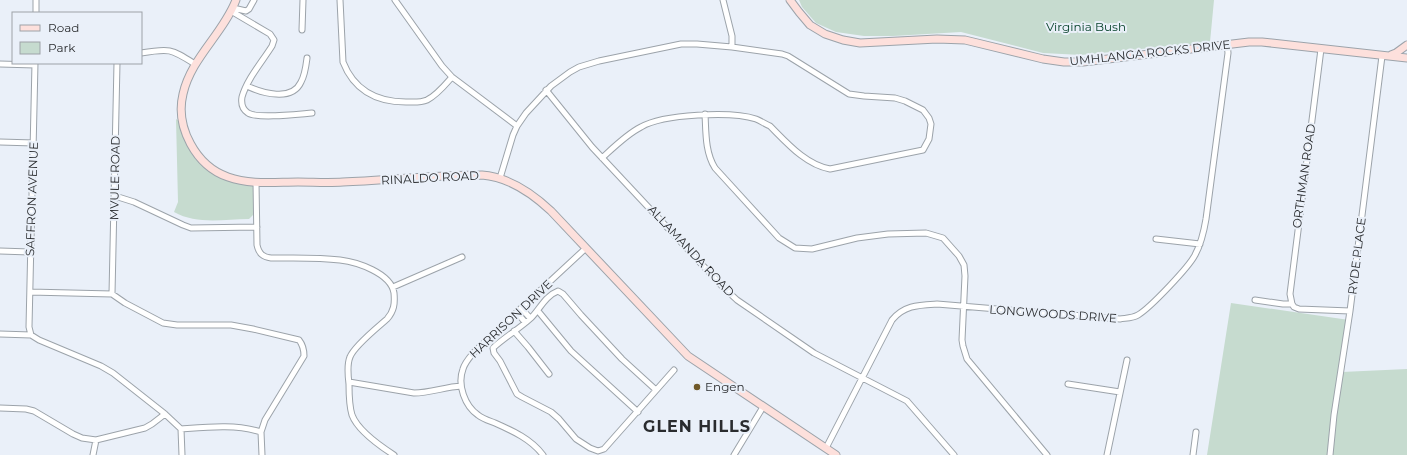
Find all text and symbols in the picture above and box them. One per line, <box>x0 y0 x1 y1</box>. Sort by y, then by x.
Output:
legend <box>12 12 142 64</box>
park label: Virginia Bush <box>1046 19 1126 34</box>
text: Road <box>48 20 79 35</box>
street label: UMHLANGA ROCKS DRIVE <box>1069 37 1231 68</box>
text: Park <box>48 40 76 55</box>
street label: ORTHMAN ROAD <box>1289 123 1318 229</box>
street label: MVULE ROAD <box>106 136 123 220</box>
street label: SAFFRON AVENUE <box>22 141 41 256</box>
street label: RINALDO ROAD <box>381 167 479 188</box>
street label: ALLAMANDA ROAD <box>645 202 738 300</box>
street label: RYDE PLACE <box>1344 216 1369 295</box>
street label: HARRISON DRIVE <box>466 276 555 361</box>
street label: LONGWOODS DRIVE <box>989 302 1117 325</box>
place label: Engen <box>705 379 745 394</box>
marker: Engen <box>692 382 702 392</box>
district label: GLEN HILLS <box>643 417 751 436</box>

